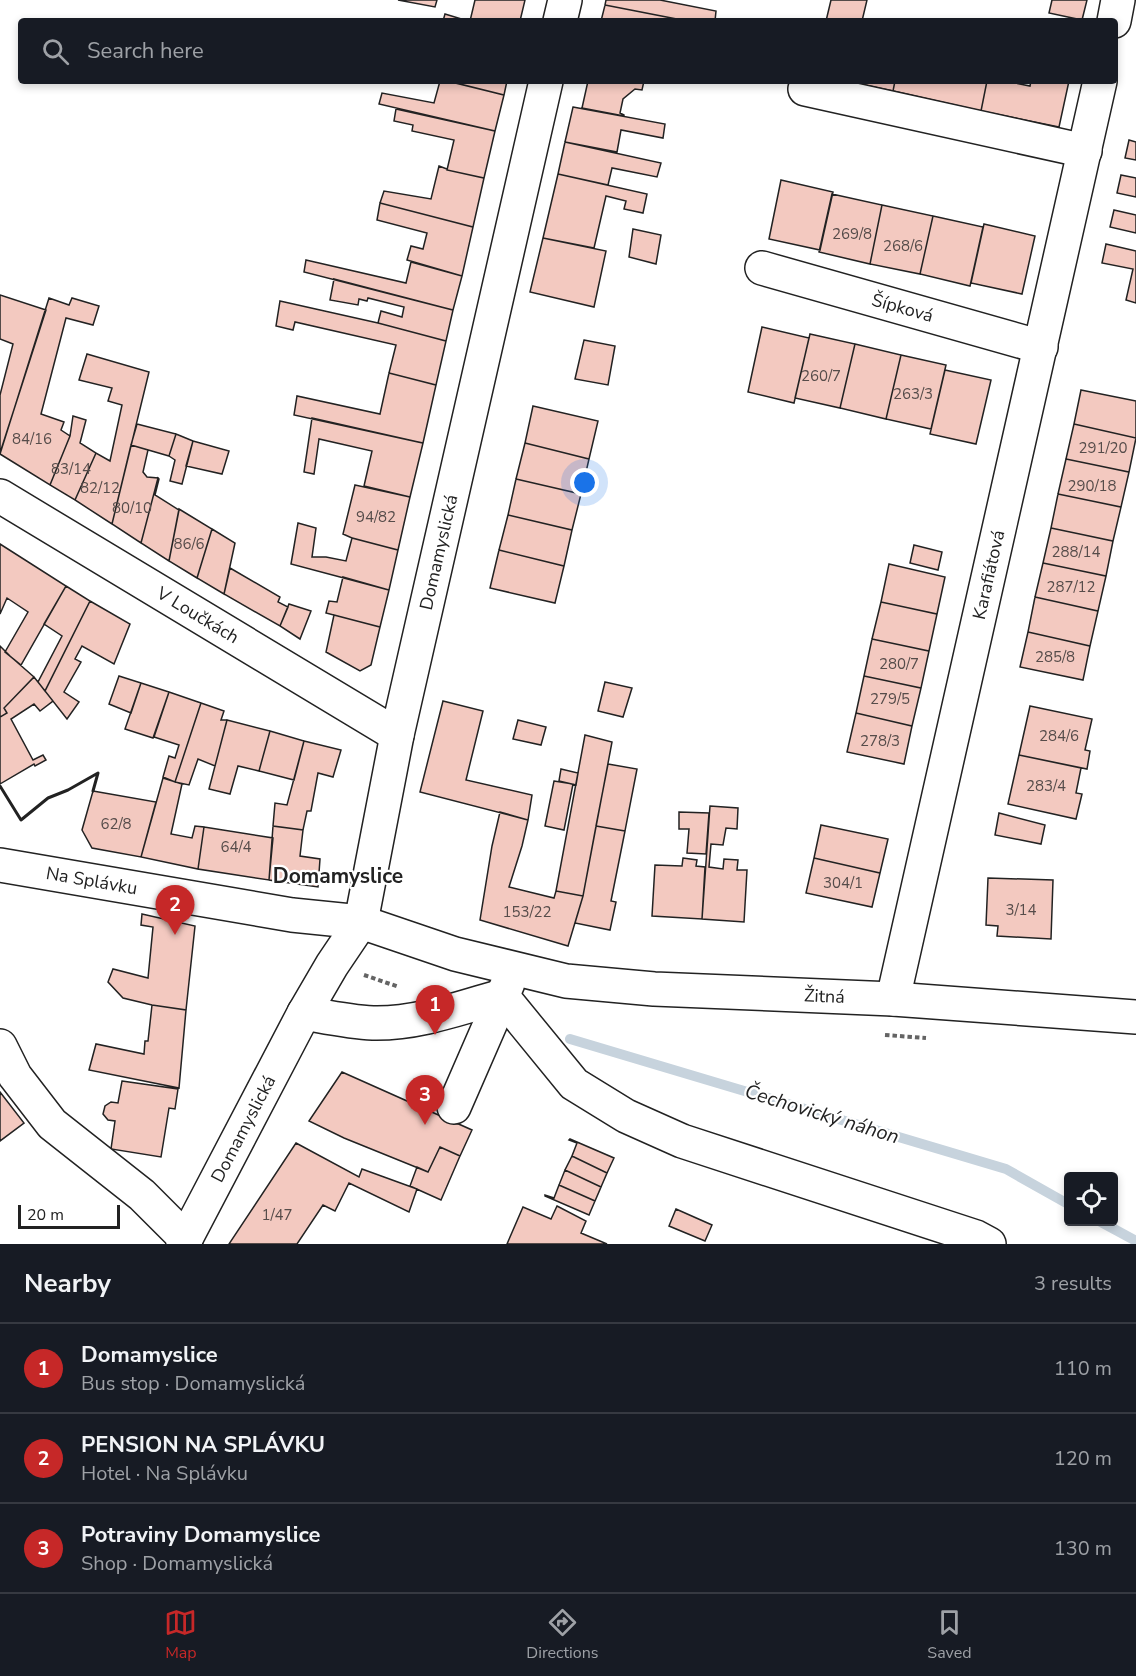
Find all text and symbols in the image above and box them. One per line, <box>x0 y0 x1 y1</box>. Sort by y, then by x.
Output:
search box <box>18 18 1118 84</box>
icon: search <box>39 35 72 68</box>
text: Search here <box>87 36 204 66</box>
house number: 269/8 <box>832 224 872 244</box>
house number: 268/6 <box>883 236 923 256</box>
street label: Šípková <box>869 288 936 328</box>
house number: 260/7 <box>801 366 841 386</box>
house number: 263/3 <box>893 384 933 404</box>
house number: 84/16 <box>12 429 52 449</box>
house number: 291/20 <box>1078 438 1128 458</box>
house number: 83/14 <box>51 459 91 479</box>
your location <box>570 468 599 497</box>
house number: 290/18 <box>1067 476 1117 496</box>
house number: 82/12 <box>80 478 120 498</box>
street label: Domamyslická <box>414 492 463 612</box>
house number: 80/10 <box>112 498 152 518</box>
house number: 94/82 <box>356 507 396 527</box>
street label: Karafiátová <box>967 528 1010 622</box>
house number: 86/6 <box>173 534 205 554</box>
house number: 288/14 <box>1051 542 1101 562</box>
house number: 287/12 <box>1046 577 1096 597</box>
street label: V Loučkách <box>151 581 244 649</box>
house number: 285/8 <box>1035 647 1075 667</box>
house number: 280/7 <box>879 654 919 674</box>
house number: 279/5 <box>870 689 910 709</box>
house number: 284/6 <box>1039 726 1079 746</box>
house number: 278/3 <box>860 731 900 751</box>
house number: 283/4 <box>1026 776 1066 796</box>
house number: 62/8 <box>100 814 132 834</box>
house number: 64/4 <box>220 837 252 857</box>
street label: Na Splávku <box>44 861 139 900</box>
district label: Domamyslice <box>273 862 403 890</box>
house number: 304/1 <box>823 873 863 893</box>
pin: 2 <box>156 886 195 935</box>
house number: 3/14 <box>1005 900 1037 920</box>
house number: 153/22 <box>502 902 552 922</box>
street label: Žitná <box>803 983 845 1009</box>
pin: 1 <box>416 986 454 1035</box>
street label: Domamyslická <box>205 1071 281 1187</box>
pin: 3 <box>406 1076 444 1125</box>
water label: Čechovický náhon <box>742 1078 902 1150</box>
map controls <box>1064 1172 1118 1226</box>
button: locate <box>1064 1172 1118 1226</box>
scale bar <box>18 1202 120 1230</box>
text: 20 m <box>27 1204 64 1226</box>
house number: 1/47 <box>261 1205 293 1225</box>
text: Nearby <box>24 1266 111 1301</box>
text: 3 results <box>1034 1270 1112 1297</box>
text: Domamyslice <box>81 1340 218 1370</box>
text: 1 <box>38 1355 50 1382</box>
text: 110 m <box>1054 1355 1112 1382</box>
text: Bus stop · Domamyslická <box>81 1370 305 1397</box>
text: PENSION NA SPLÁVKU <box>81 1430 325 1460</box>
text: 2 <box>38 1445 50 1472</box>
text: 120 m <box>1054 1445 1112 1472</box>
text: Hotel · Na Splávku <box>81 1460 248 1487</box>
text: Potraviny Domamyslice <box>81 1520 320 1550</box>
text: 3 <box>38 1535 50 1562</box>
text: 130 m <box>1054 1535 1112 1562</box>
text: Shop · Domamyslická <box>81 1550 273 1577</box>
tab: Map <box>164 1606 197 1664</box>
tab: Directions <box>526 1606 598 1664</box>
tab: Saved <box>927 1606 972 1664</box>

